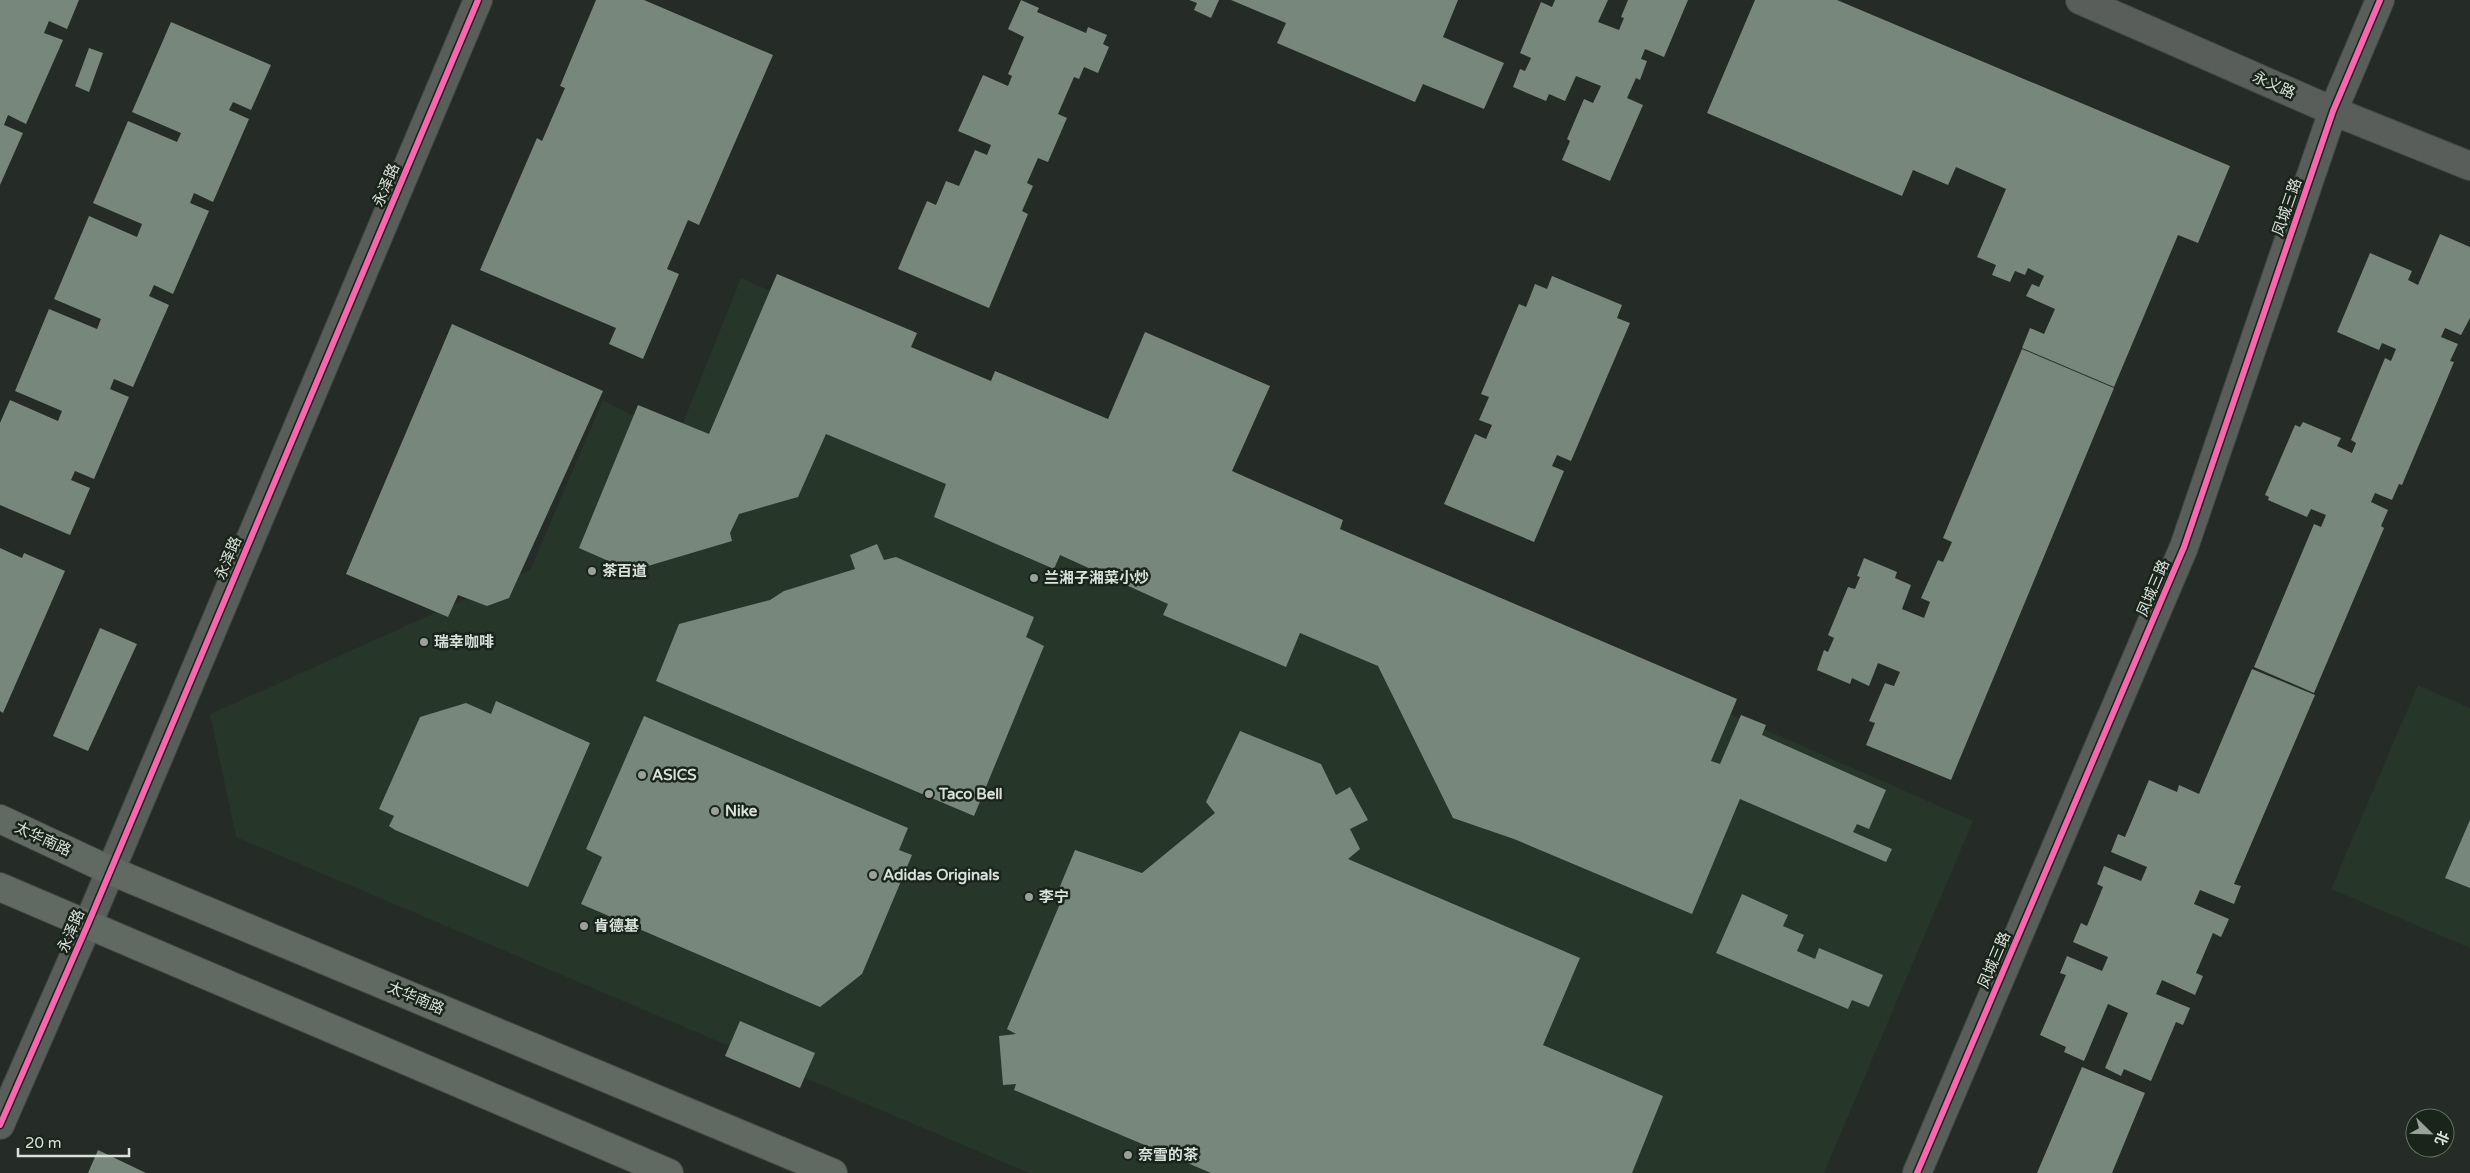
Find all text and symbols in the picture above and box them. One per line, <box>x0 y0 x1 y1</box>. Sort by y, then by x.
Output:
street label: 永义路 <box>2250 68 2298 102</box>
street label: 永泽路 <box>369 161 403 209</box>
street label: 凤城三路 <box>2269 176 2305 238</box>
street label: 永泽路 <box>211 534 245 582</box>
street label: 凤城三路 <box>2133 557 2173 619</box>
place label: 茶百道 <box>602 562 647 580</box>
marker: 茶百道 <box>586 565 598 577</box>
place label: 兰湘子湘菜小炒 <box>1044 569 1149 587</box>
marker: 兰湘子湘菜小炒 <box>1028 572 1040 584</box>
place label: 瑞幸咖啡 <box>434 633 494 651</box>
marker: 瑞幸咖啡 <box>418 636 430 648</box>
place label: ASICS <box>652 766 696 784</box>
marker: ASICS <box>636 769 648 781</box>
place label: Taco Bell <box>938 785 1003 803</box>
marker: Taco Bell <box>923 788 935 800</box>
place label: Nike <box>725 802 758 820</box>
marker: Nike <box>709 805 721 817</box>
street label: 太华南路 <box>12 818 74 860</box>
place label: Adidas Originals <box>883 866 999 885</box>
marker: Adidas Originals <box>867 869 879 881</box>
place label: 李宁 <box>1039 888 1069 906</box>
marker: 李宁 <box>1023 891 1035 903</box>
street label: 永泽路 <box>54 907 88 955</box>
place label: 肯德基 <box>594 917 639 935</box>
marker: 肯德基 <box>578 920 590 932</box>
street label: 凤城三路 <box>1974 929 2014 991</box>
street label: 太华南路 <box>385 978 447 1018</box>
north arrow <box>2405 1108 2455 1158</box>
scale bar <box>18 1126 129 1158</box>
text: 北 <box>2431 1128 2452 1148</box>
text: 20 m <box>25 1134 62 1152</box>
place label: 奈雪的茶 <box>1138 1146 1199 1164</box>
marker: 奈雪的茶 <box>1122 1149 1134 1161</box>

